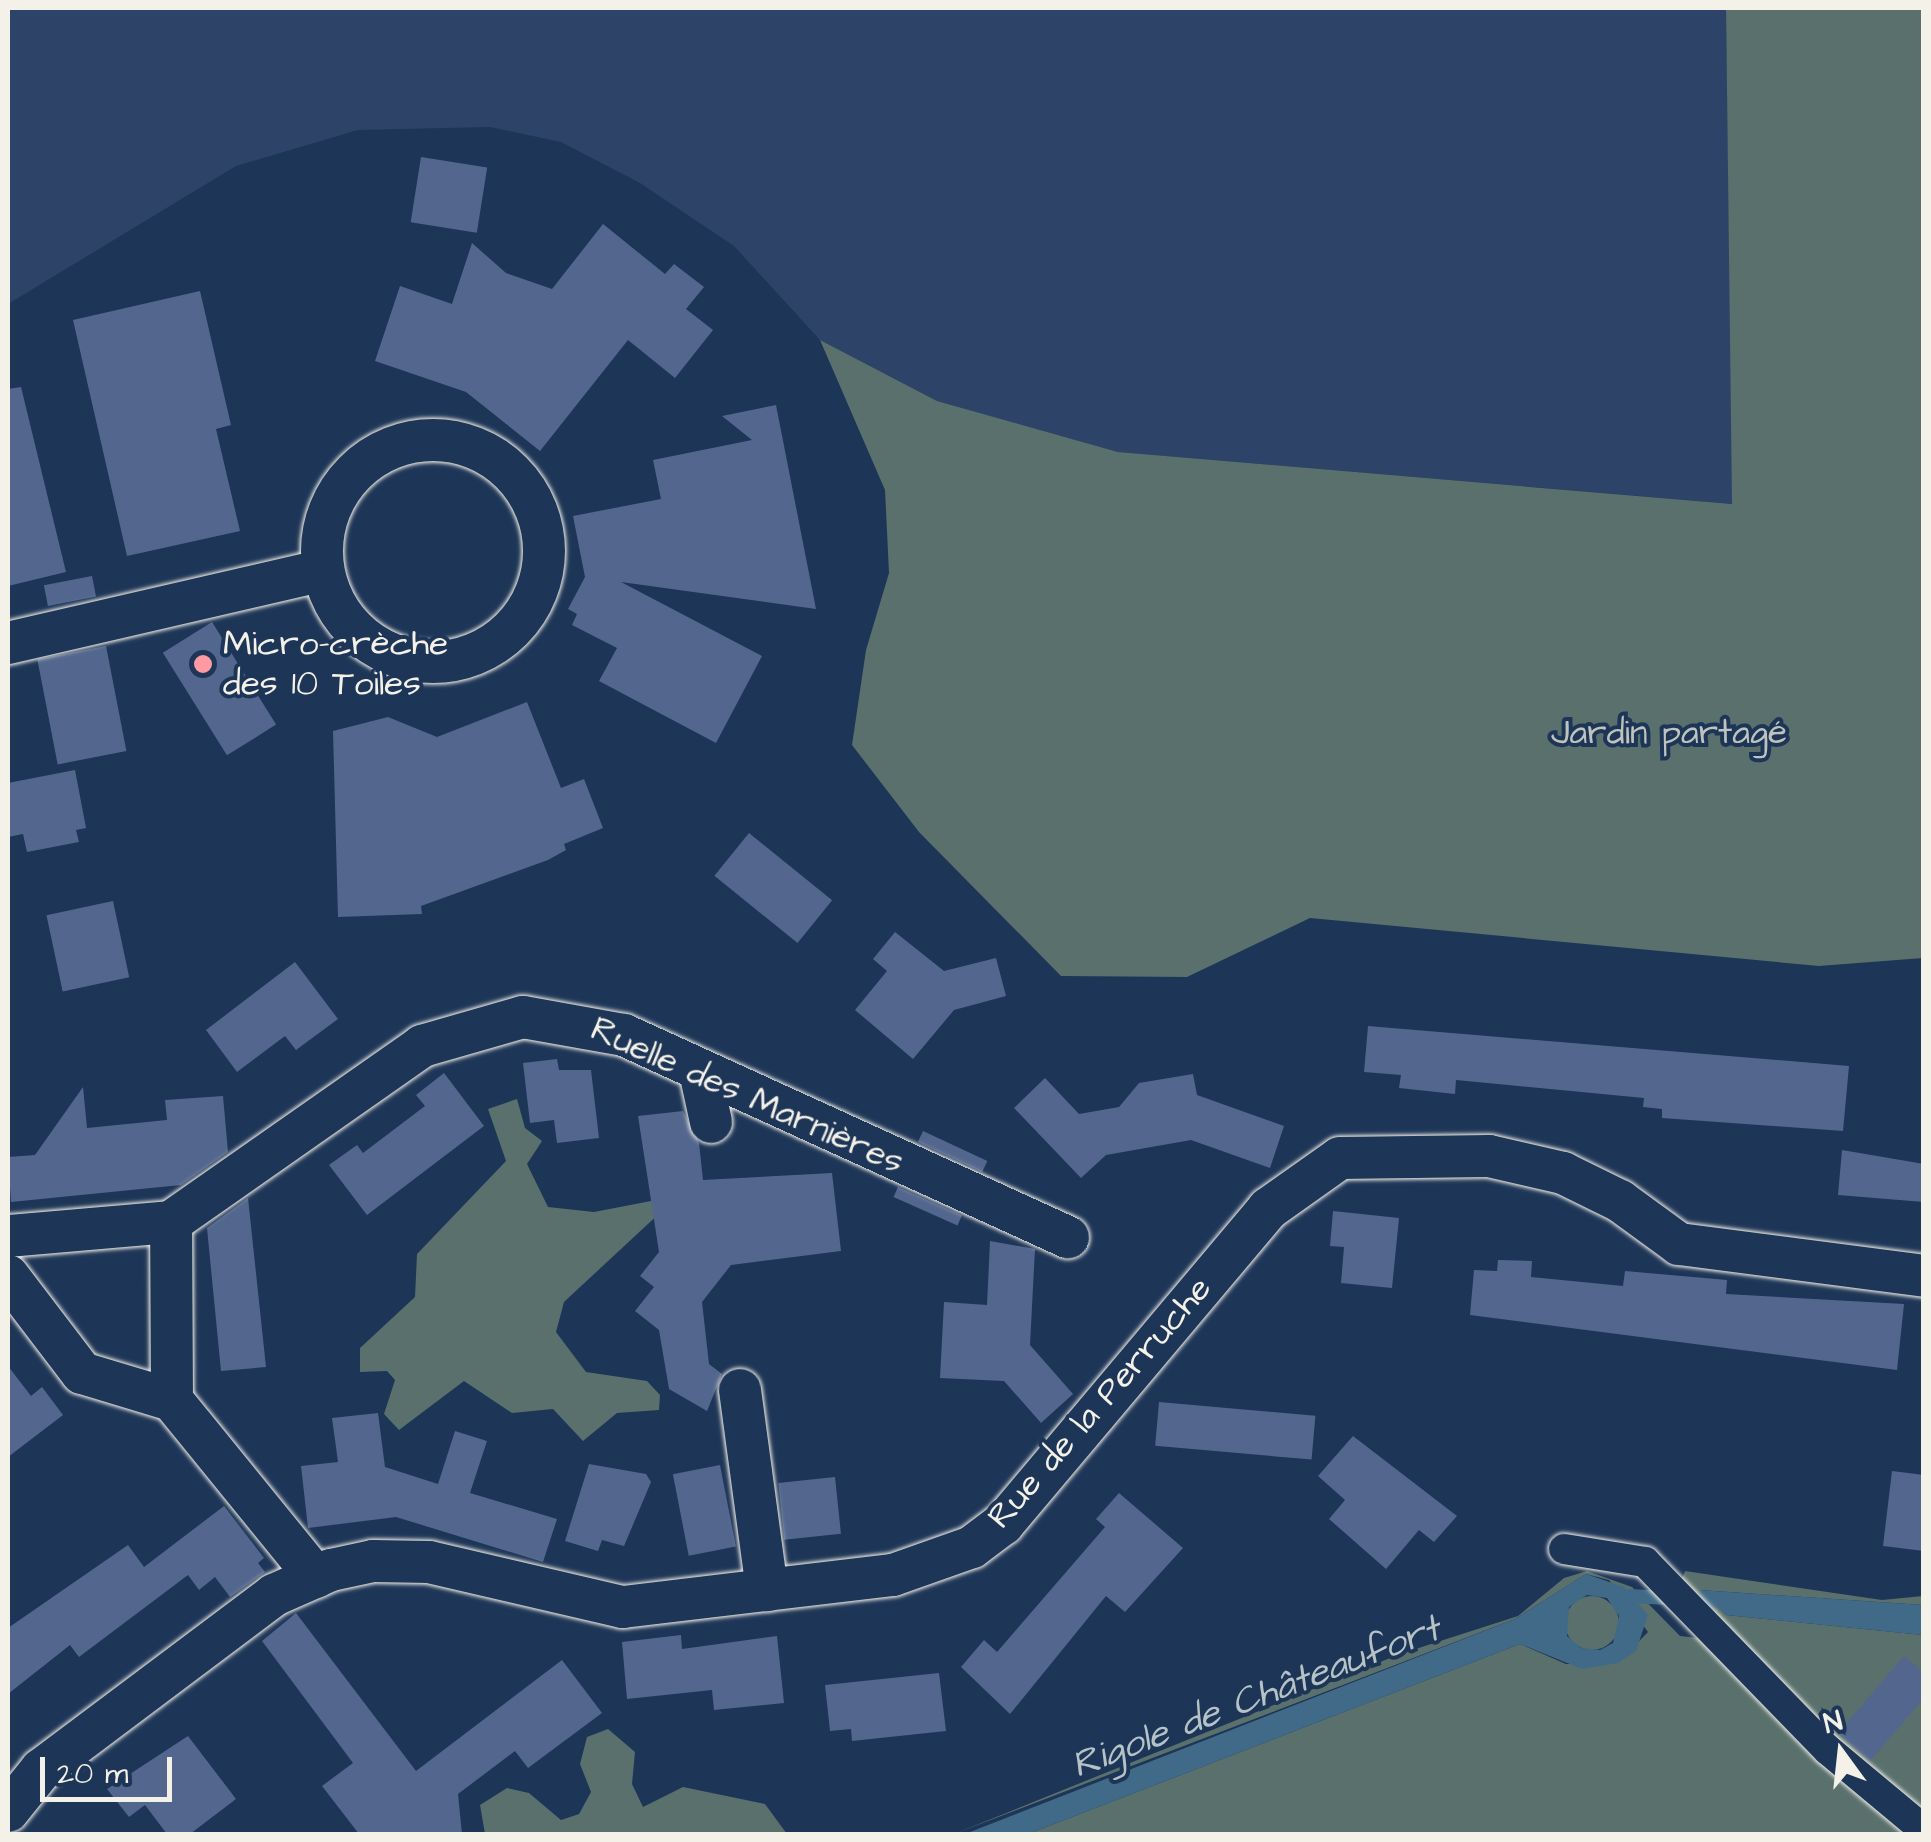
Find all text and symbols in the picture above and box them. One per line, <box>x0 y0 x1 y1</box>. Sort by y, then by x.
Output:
place label: Micro-crèche des 10 Toiles <box>223 623 448 705</box>
marker: Micro-crèche des 10 Toiles <box>192 653 214 675</box>
park label: Jardin partagé <box>1551 712 1787 754</box>
street label: Ruelle des Marnières <box>584 1008 910 1184</box>
street label: Rue de la Perruche <box>979 1268 1221 1538</box>
water label: Rigole de Châteaufort <box>1065 1607 1447 1789</box>
text: N <box>1820 1701 1847 1744</box>
north arrow <box>1791 1702 1891 1802</box>
scale bar <box>45 1737 178 1799</box>
text: 20 m <box>57 1753 128 1795</box>

